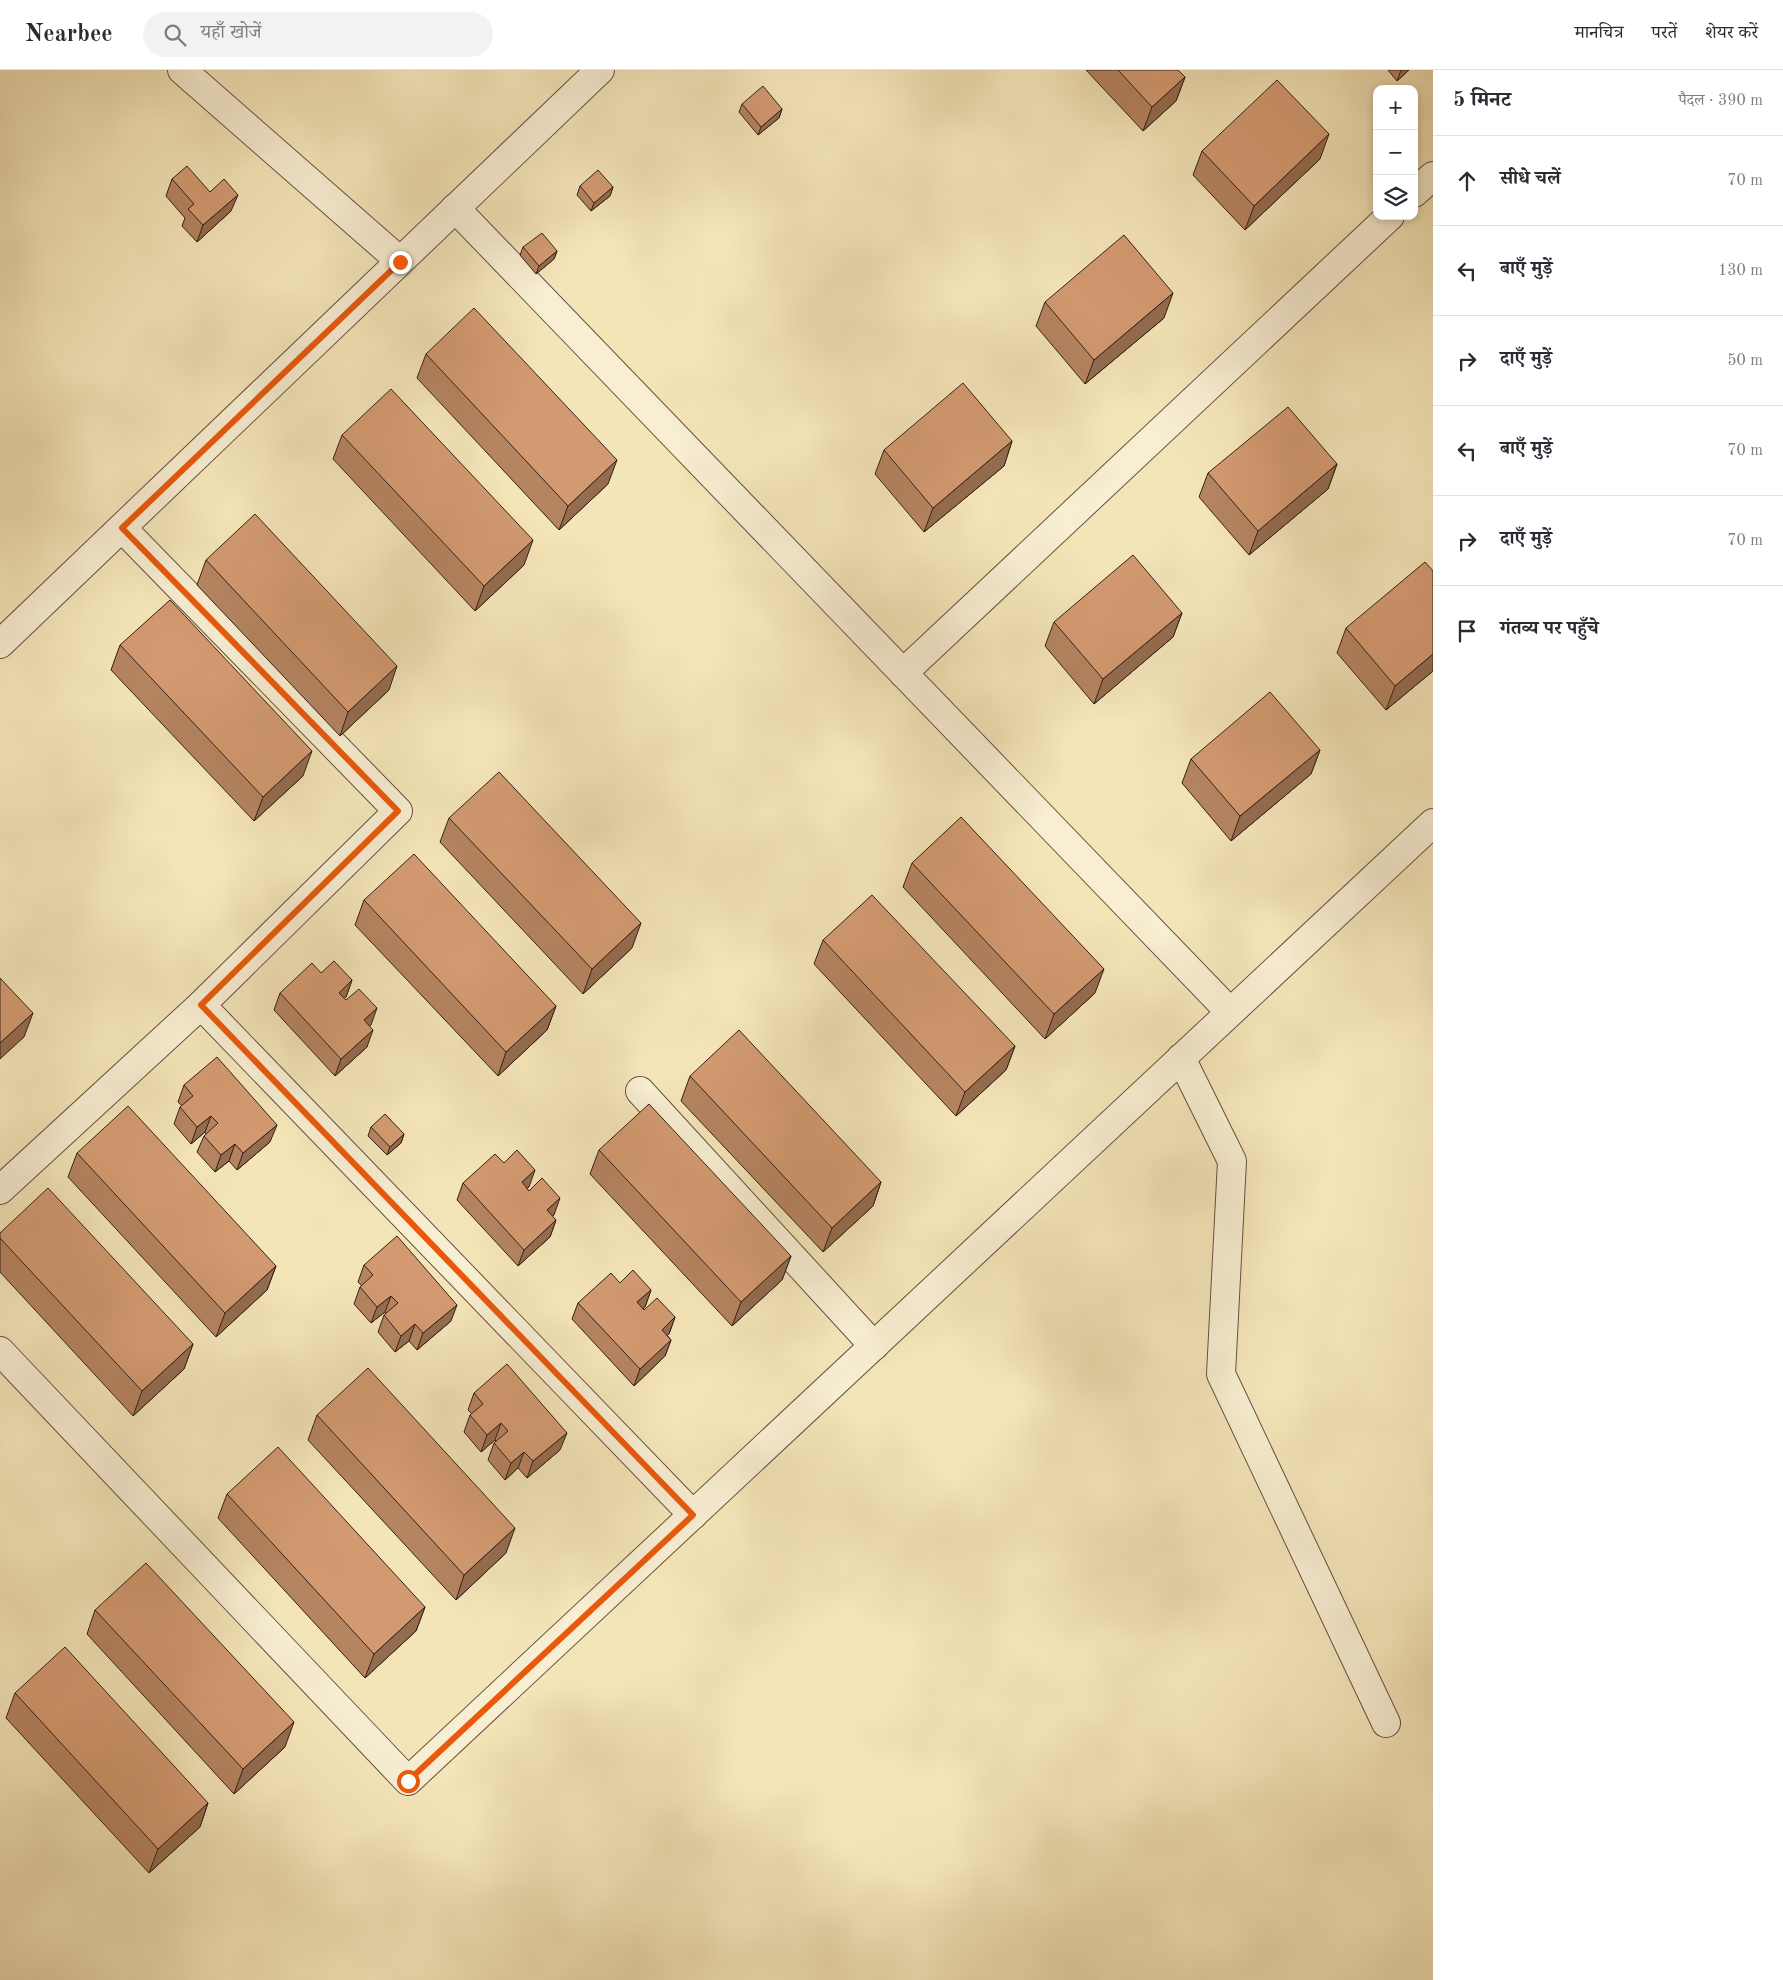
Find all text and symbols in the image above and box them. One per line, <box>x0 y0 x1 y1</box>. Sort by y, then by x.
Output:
search box <box>143 12 493 57</box>
icon: search <box>161 21 189 49</box>
text: Nearbee <box>25 23 113 47</box>
text: यहाँ खोजें <box>201 24 262 43</box>
text: मानचित्र <box>1575 24 1624 42</box>
text: परतें <box>1652 24 1677 42</box>
text: शेयर करें <box>1705 24 1758 42</box>
map controls <box>1373 85 1418 220</box>
button: + <box>1373 85 1418 130</box>
text: 5 मिनट <box>1453 90 1511 111</box>
text: पैदल · 390 m <box>1678 93 1763 109</box>
button: − <box>1373 130 1418 175</box>
icon: ahead <box>1453 167 1481 195</box>
text: सीधे चलें <box>1500 170 1560 189</box>
text: 70 m <box>1727 173 1763 189</box>
button: layers <box>1373 175 1418 220</box>
route end <box>389 251 412 274</box>
icon: left <box>1453 257 1481 285</box>
text: बाएँ मुड़ें <box>1500 260 1552 279</box>
text: 130 m <box>1718 263 1763 279</box>
icon: right <box>1453 347 1481 375</box>
text: दाएँ मुड़ें <box>1500 350 1552 369</box>
text: 50 m <box>1727 353 1763 369</box>
icon: left <box>1453 437 1481 465</box>
text: बाएँ मुड़ें <box>1500 440 1552 459</box>
text: 70 m <box>1727 443 1763 459</box>
icon: right <box>1453 527 1481 555</box>
text: दाएँ मुड़ें <box>1500 530 1552 549</box>
text: 70 m <box>1727 533 1763 549</box>
icon: arrive <box>1453 617 1481 645</box>
text: गंतव्य पर पहुँचे <box>1500 620 1599 639</box>
route start <box>397 1770 420 1793</box>

